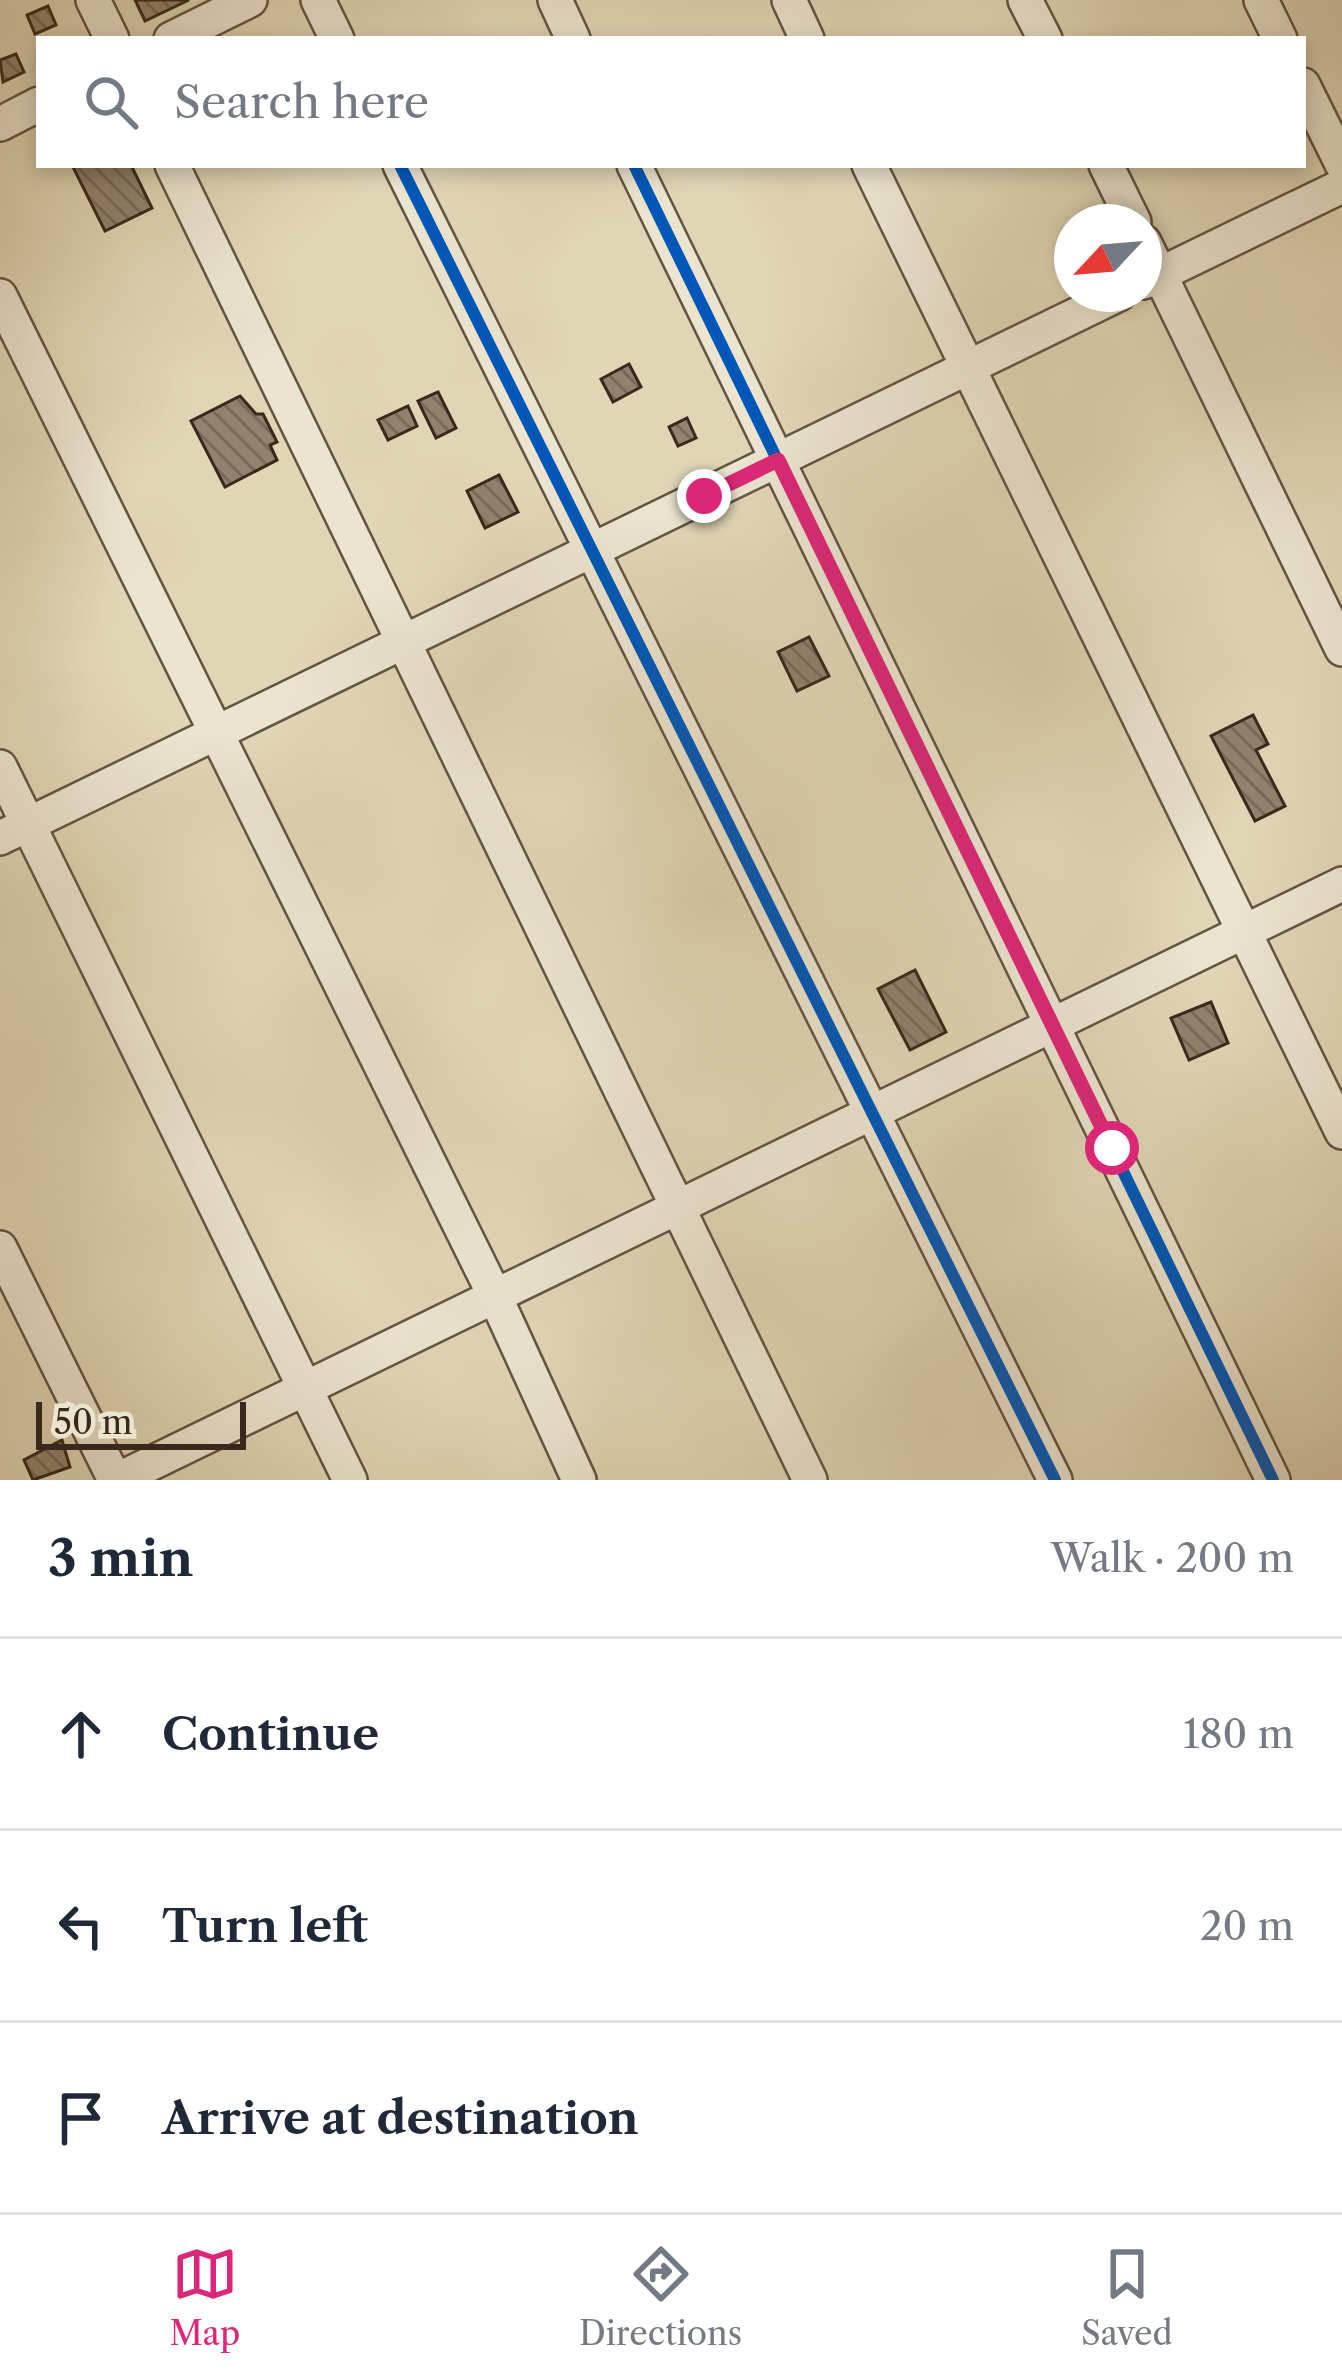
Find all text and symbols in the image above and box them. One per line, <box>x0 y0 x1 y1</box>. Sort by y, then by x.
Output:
search box <box>36 36 1306 168</box>
icon: search <box>78 69 144 135</box>
text: Search here <box>174 74 429 130</box>
north arrow <box>1054 204 1162 312</box>
route end <box>677 469 731 523</box>
route start <box>1085 1121 1139 1175</box>
scale bar <box>36 1396 246 1449</box>
text: 50 m <box>54 1402 132 1443</box>
text: 3 min <box>48 1527 194 1589</box>
text: Walk · 200 m <box>1051 1534 1294 1582</box>
icon: ahead <box>48 1701 114 1767</box>
text: Continue <box>162 1706 379 1762</box>
text: 180 m <box>1183 1710 1294 1758</box>
icon: left <box>48 1893 114 1959</box>
text: Turn left <box>162 1898 368 1954</box>
text: 20 m <box>1200 1902 1294 1950</box>
icon: arrive <box>48 2085 114 2151</box>
text: Arrive at destination <box>162 2090 639 2146</box>
tab: Map <box>169 2241 240 2354</box>
tab: Directions <box>579 2241 742 2354</box>
tab: Saved <box>1081 2241 1173 2354</box>

